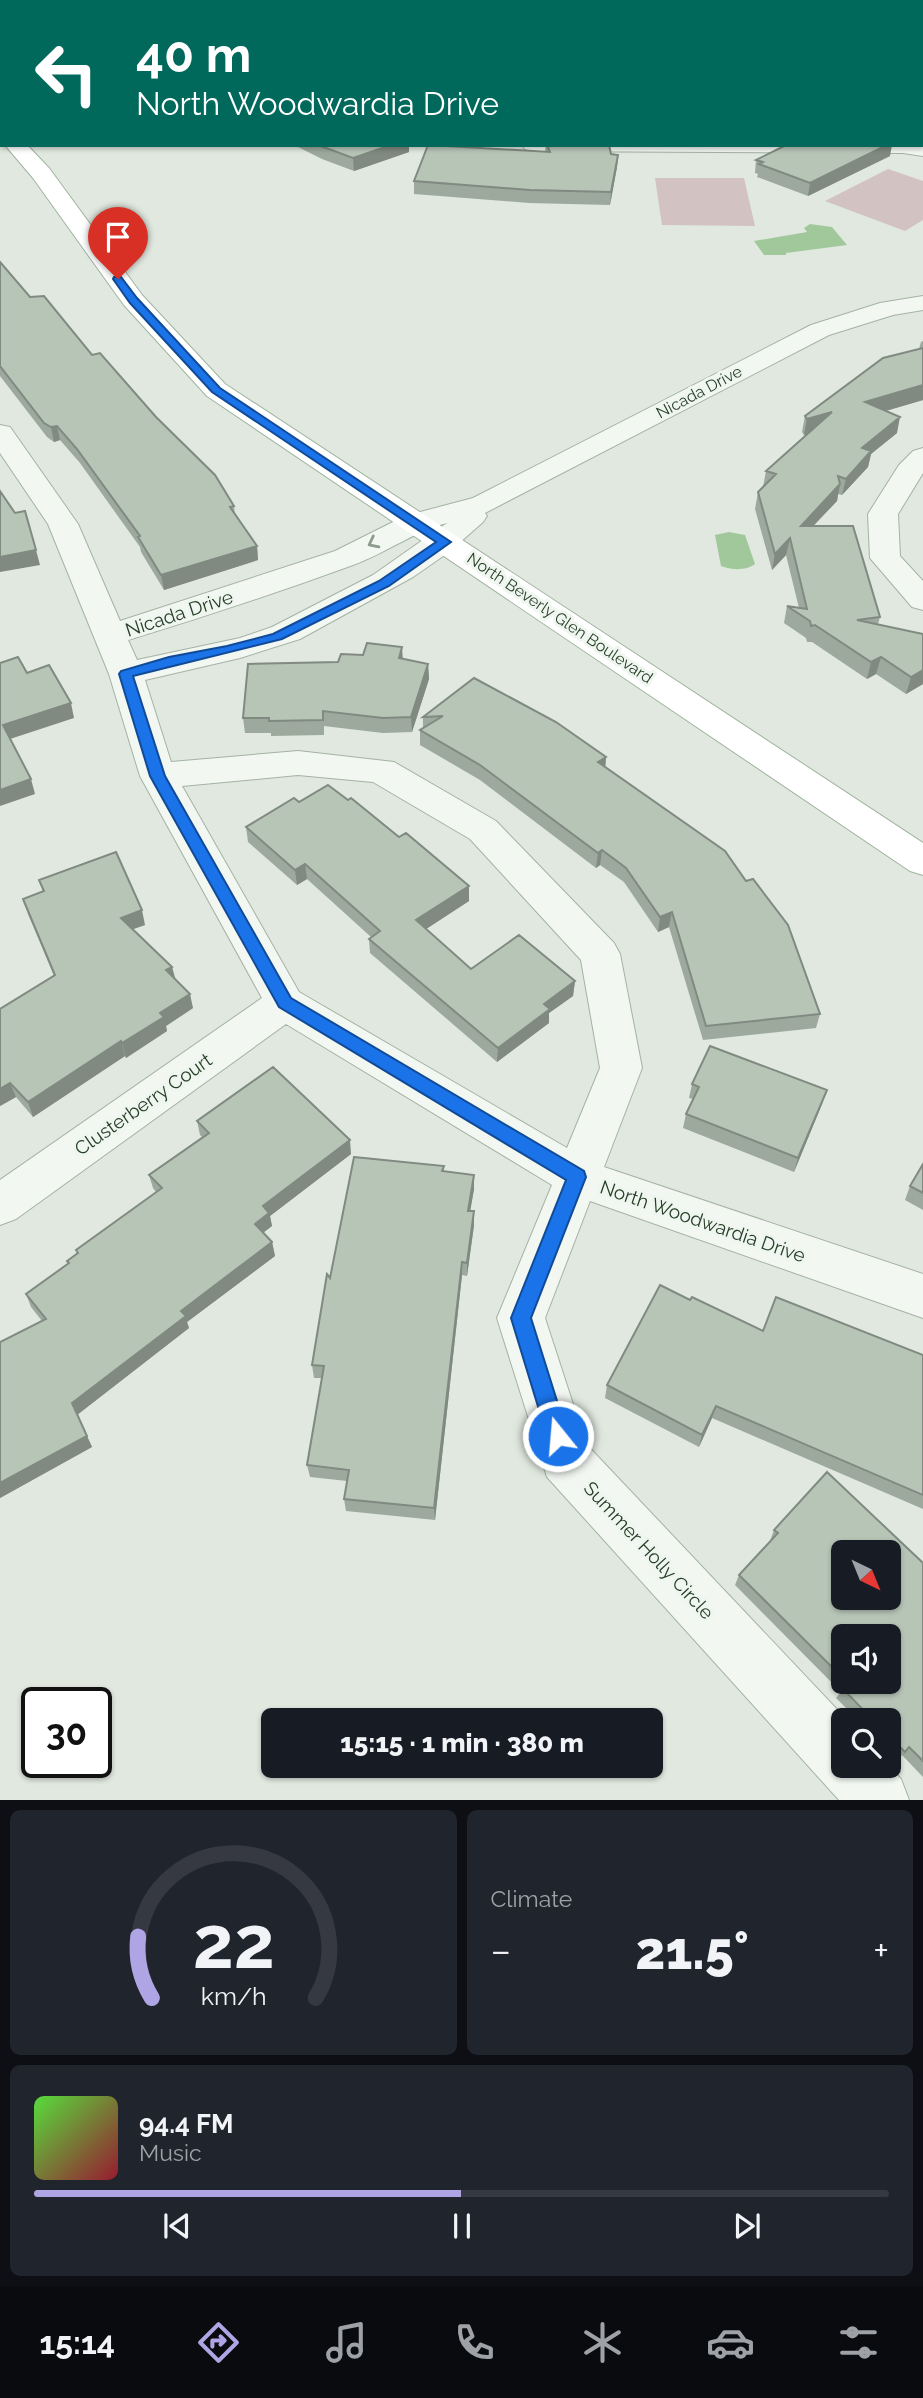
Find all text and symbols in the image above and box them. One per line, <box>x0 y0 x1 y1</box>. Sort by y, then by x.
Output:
text: 40 m <box>136 26 251 83</box>
icon: left <box>21 28 112 119</box>
text: North Woodwardia Drive <box>136 85 499 122</box>
pin <box>88 207 148 279</box>
icon: arrive <box>99 218 137 256</box>
street label: Nicada Drive <box>653 361 745 423</box>
one-way arrow <box>368 534 381 548</box>
street label: North Beverly Glen Boulevard <box>464 549 656 687</box>
street label: Nicada Drive <box>122 585 236 641</box>
street label: Clusterberry Court <box>70 1048 216 1160</box>
street label: North Woodwardia Drive <box>597 1176 809 1266</box>
position arrow <box>521 1399 595 1473</box>
street label: Summer Holly Circle <box>580 1477 718 1623</box>
north arrow <box>831 1540 901 1610</box>
map controls <box>831 1540 901 1778</box>
button: sound <box>831 1624 901 1694</box>
speed limit sign: 30 <box>21 1687 112 1778</box>
button: search <box>831 1708 901 1778</box>
text: 15:15 · 1 min · 380 m <box>340 1728 584 1758</box>
text: Climate <box>491 1885 572 1912</box>
text: 22 <box>192 1901 274 1986</box>
text: 21.5° <box>635 1920 749 1981</box>
text: − <box>491 1928 511 1973</box>
text: + <box>873 1928 889 1973</box>
text: km/h <box>200 1981 266 2011</box>
text: 94.4 FM <box>139 2109 234 2139</box>
text: Music <box>139 2139 202 2166</box>
icon: previous <box>158 2207 196 2245</box>
icon: pause <box>443 2207 481 2245</box>
icon: next <box>728 2207 766 2245</box>
icon: directions <box>194 2318 243 2367</box>
icon: music <box>322 2318 371 2367</box>
icon: phone <box>450 2318 499 2367</box>
icon: climate <box>578 2318 627 2367</box>
icon: car <box>706 2318 755 2367</box>
icon: filters <box>834 2318 883 2367</box>
text: 15:14 <box>40 2324 115 2361</box>

